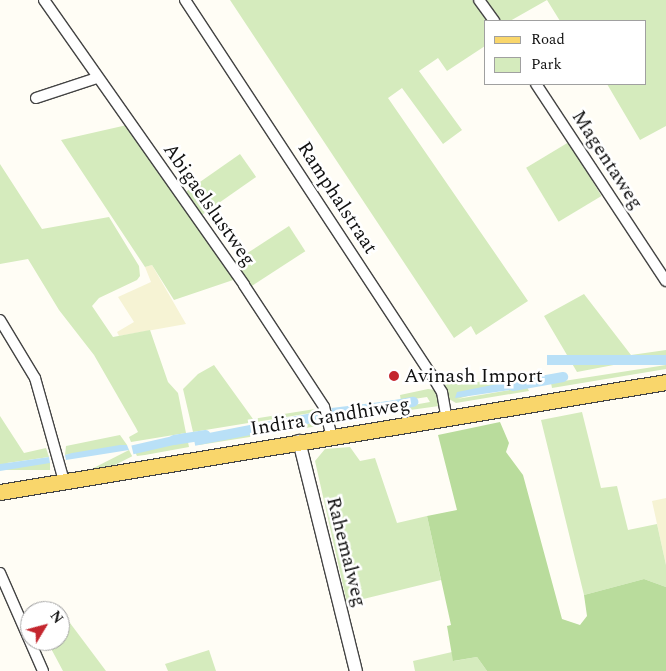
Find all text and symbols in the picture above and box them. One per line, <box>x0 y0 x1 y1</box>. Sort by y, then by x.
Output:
legend <box>483 20 646 85</box>
text: Road <box>531 28 565 51</box>
text: Park <box>531 53 562 76</box>
street label: Magentaweg <box>566 106 648 214</box>
street label: Ramphalstraat <box>292 137 382 259</box>
street label: Abigaelslustweg <box>158 139 260 271</box>
place label: Avinash Import <box>404 364 543 388</box>
marker: Avinash Import <box>388 370 400 382</box>
street label: Indira Gandhiweg <box>249 393 411 441</box>
street label: Rahemalweg <box>321 494 371 610</box>
north arrow <box>20 601 70 651</box>
text: N <box>45 606 68 628</box>

